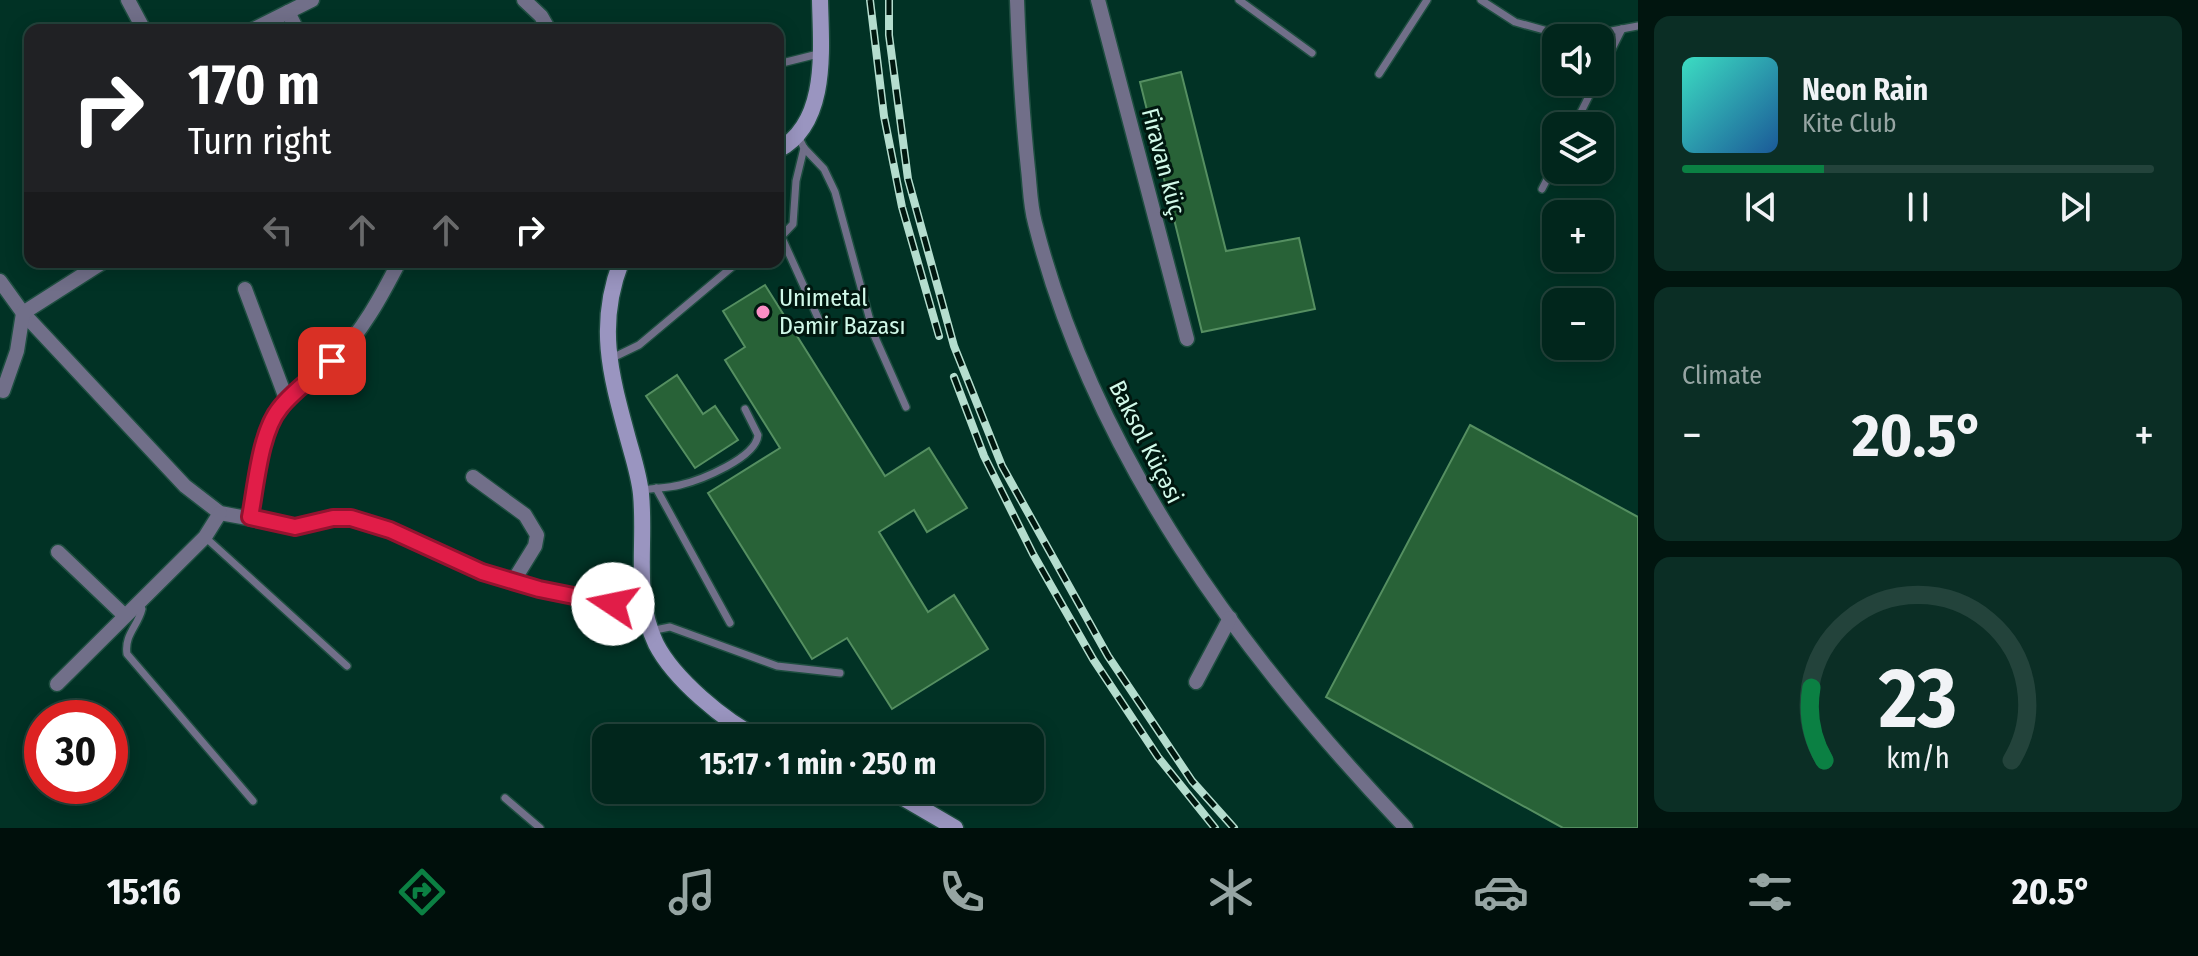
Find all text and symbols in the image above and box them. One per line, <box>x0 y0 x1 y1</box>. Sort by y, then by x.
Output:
map controls <box>1542 24 1614 360</box>
button: sound <box>1542 24 1614 96</box>
text: 170 m <box>188 52 320 119</box>
icon: right <box>56 56 160 160</box>
text: Neon Rain <box>1802 72 1928 108</box>
street label: Firavan küç. <box>1136 105 1192 223</box>
text: Kite Club <box>1802 108 1897 139</box>
button: layers <box>1542 112 1614 184</box>
text: Turn right <box>188 120 331 164</box>
icon: previous <box>1739 185 1783 229</box>
icon: pause <box>1896 185 1940 229</box>
icon: next <box>2053 185 2097 229</box>
button: + <box>1542 200 1614 272</box>
icon: left <box>256 208 300 252</box>
icon: ahead <box>340 208 384 252</box>
icon: ahead <box>424 208 468 252</box>
icon: right <box>508 208 552 252</box>
place label: Unimetal Dəmir Bazası <box>779 284 905 340</box>
button: − <box>1542 288 1614 360</box>
marker: Unimetal Dəmir Bazası <box>754 303 772 321</box>
pin <box>298 327 366 395</box>
icon: arrive <box>310 339 354 383</box>
text: Climate <box>1682 360 1762 391</box>
street label: Baksol Küçəsi <box>1103 376 1189 508</box>
text: 20.5° <box>1852 400 1984 472</box>
text: − <box>1682 409 1702 462</box>
text: + <box>2134 409 2154 462</box>
position arrow <box>571 562 655 646</box>
text: 23 <box>1878 648 1957 748</box>
speed limit sign: 30 <box>24 700 128 804</box>
text: km/h <box>1886 741 1950 776</box>
text: 15:17 · 1 min · 250 m <box>700 746 936 782</box>
icon: directions <box>394 864 450 920</box>
icon: music <box>664 864 720 920</box>
icon: phone <box>934 864 990 920</box>
icon: climate <box>1203 864 1259 920</box>
icon: car <box>1473 864 1529 920</box>
icon: filters <box>1742 864 1798 920</box>
text: 15:16 <box>107 870 181 914</box>
text: 20.5° <box>2012 870 2091 914</box>

